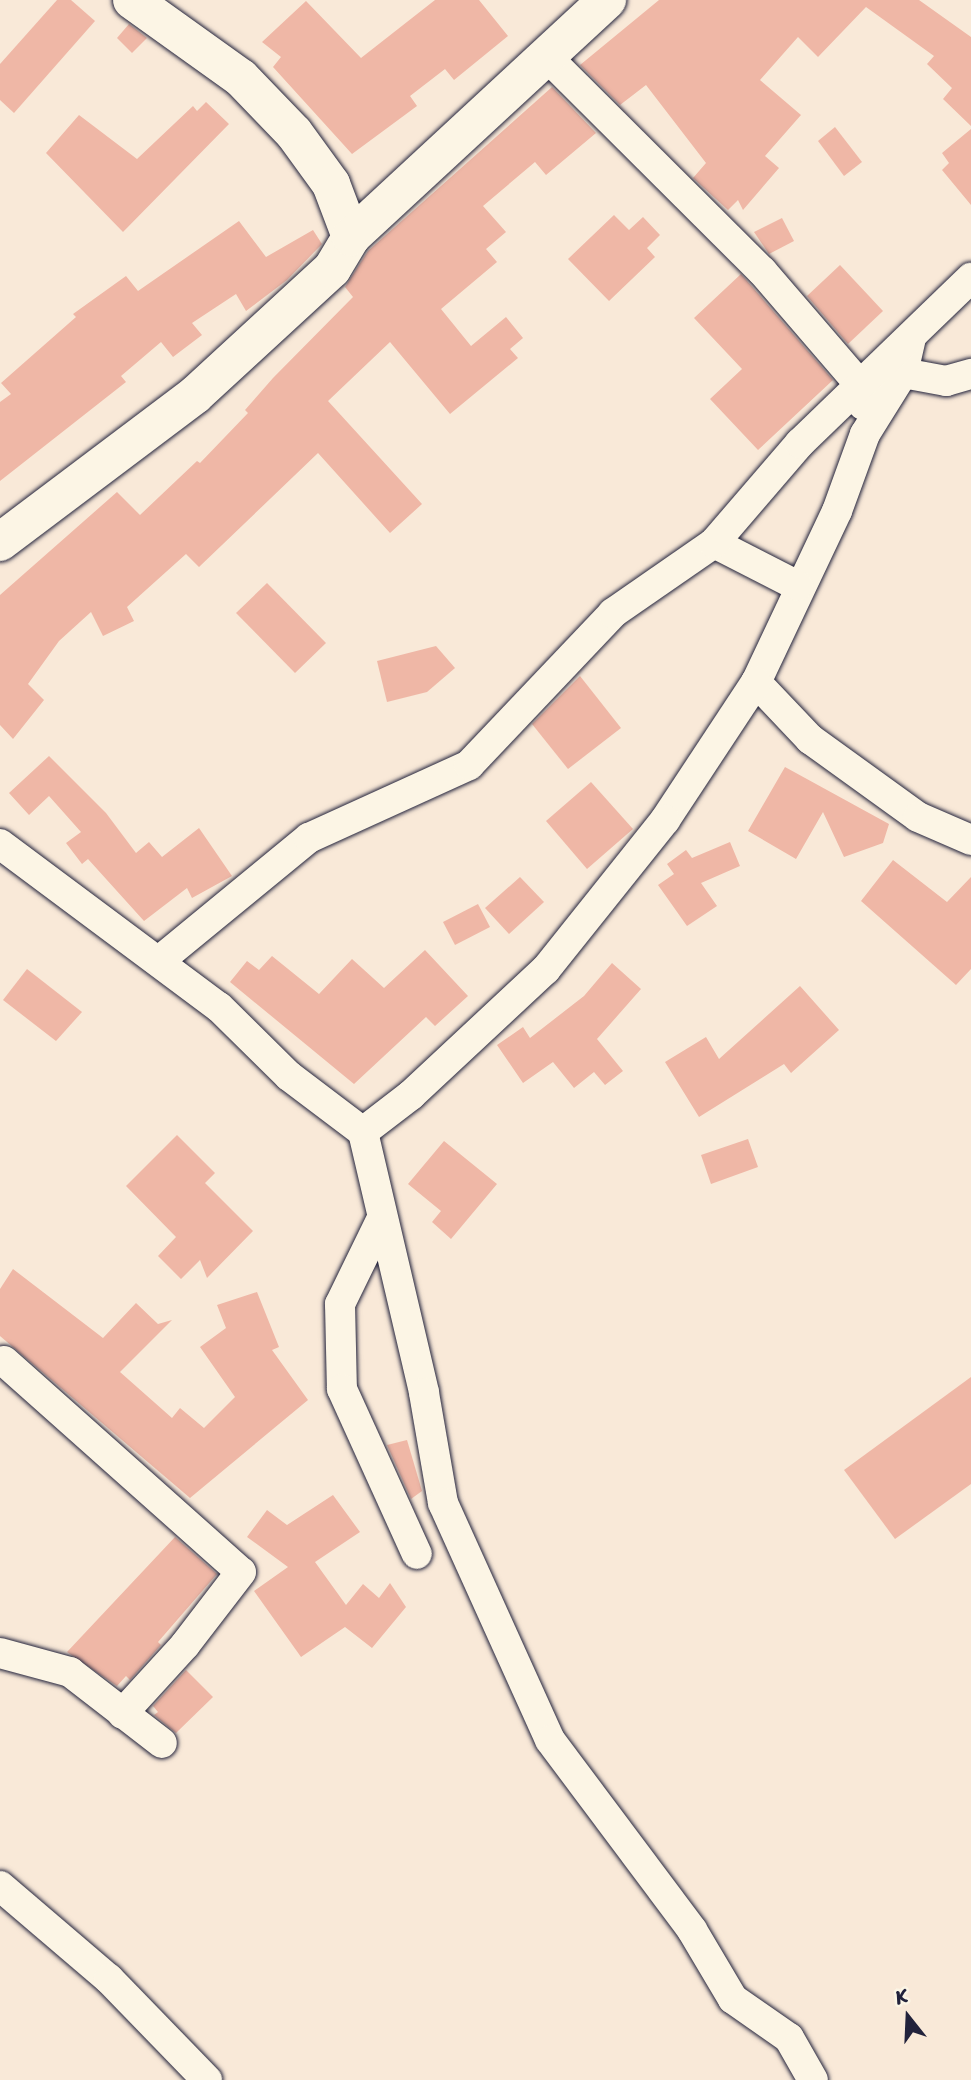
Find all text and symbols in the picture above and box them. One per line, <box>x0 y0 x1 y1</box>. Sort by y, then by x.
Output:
text: K <box>891 1979 912 2014</box>
north arrow <box>873 1982 943 2052</box>

